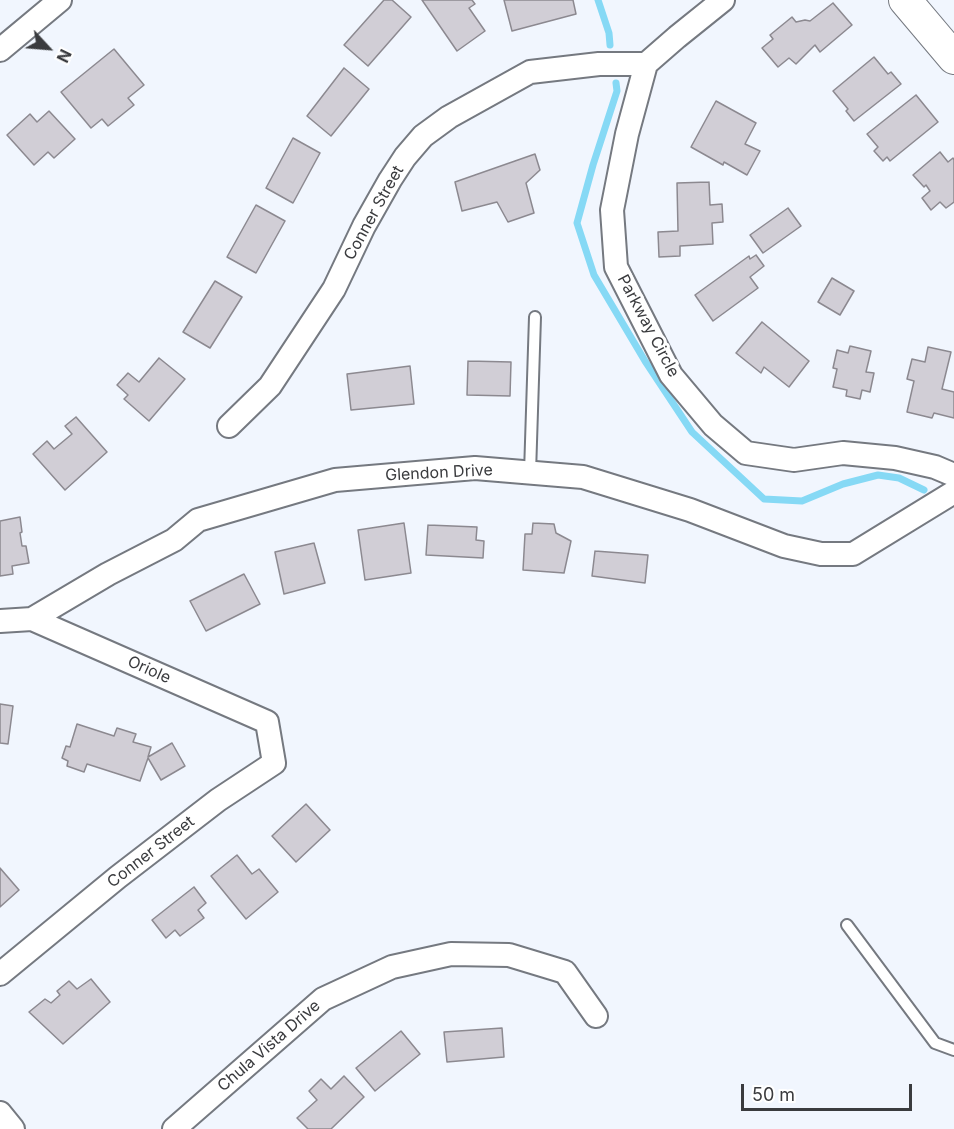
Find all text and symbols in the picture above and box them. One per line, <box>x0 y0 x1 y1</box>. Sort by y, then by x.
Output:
north arrow <box>18 18 78 78</box>
text: N <box>53 46 76 66</box>
street label: Conner Street <box>340 162 408 264</box>
street label: Parkway Circle <box>613 271 683 381</box>
street label: Glendon Drive <box>385 461 493 485</box>
street label: Oriole <box>124 652 174 688</box>
street label: Conner Street <box>104 812 198 892</box>
street label: Chula Vista Drive <box>214 996 324 1096</box>
scale bar <box>744 1072 915 1110</box>
text: 50 m <box>752 1084 795 1105</box>

